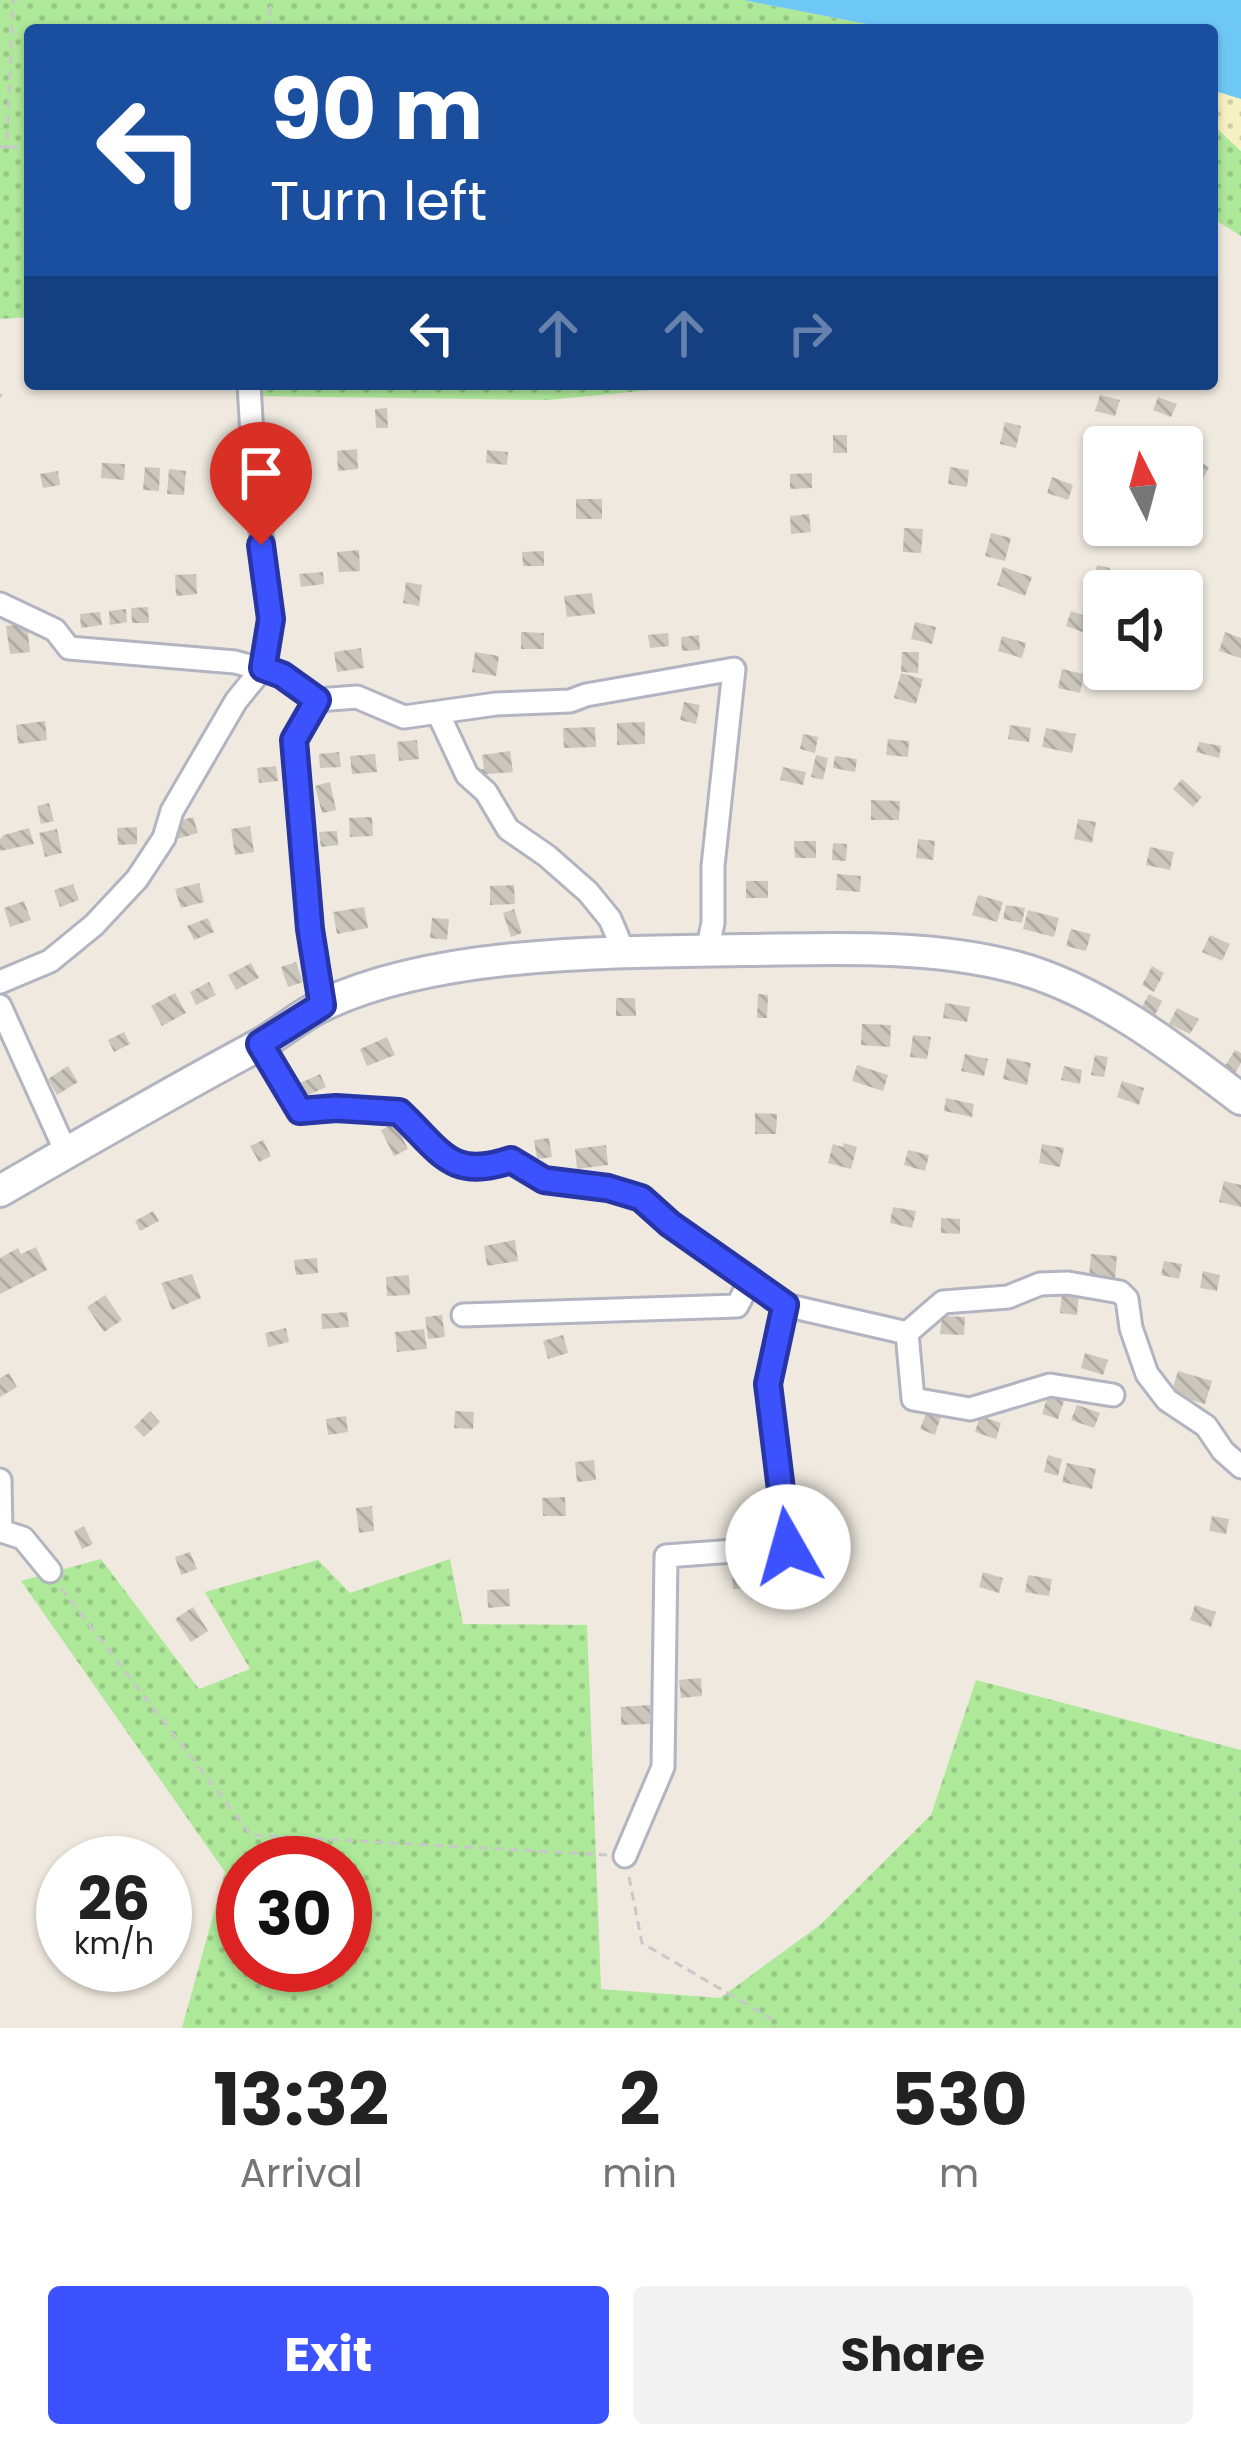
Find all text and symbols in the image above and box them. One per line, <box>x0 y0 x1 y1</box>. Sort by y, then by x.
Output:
text: 90 m <box>270 51 483 168</box>
icon: left <box>72 72 228 228</box>
text: Turn left <box>270 163 487 239</box>
icon: left <box>399 300 465 366</box>
icon: ahead <box>525 300 591 366</box>
icon: ahead <box>651 300 717 366</box>
icon: right <box>777 300 843 366</box>
pin <box>210 422 312 545</box>
north arrow <box>1083 426 1203 546</box>
map controls <box>1083 426 1203 690</box>
icon: arrive <box>228 440 294 506</box>
button: sound <box>1083 570 1203 690</box>
position arrow <box>725 1484 851 1610</box>
speed limit sign: 30 <box>216 1836 372 1992</box>
text: 26 <box>78 1857 150 1941</box>
text: km/h <box>74 1922 154 1965</box>
text: 13:32 <box>213 2049 389 2150</box>
text: 2 <box>619 2049 660 2150</box>
text: 530 <box>890 2049 1028 2150</box>
text: Arrival <box>240 2146 363 2201</box>
text: min <box>602 2146 677 2201</box>
text: m <box>939 2146 979 2201</box>
button: Exit <box>48 2286 609 2424</box>
button: Share <box>633 2286 1193 2424</box>

